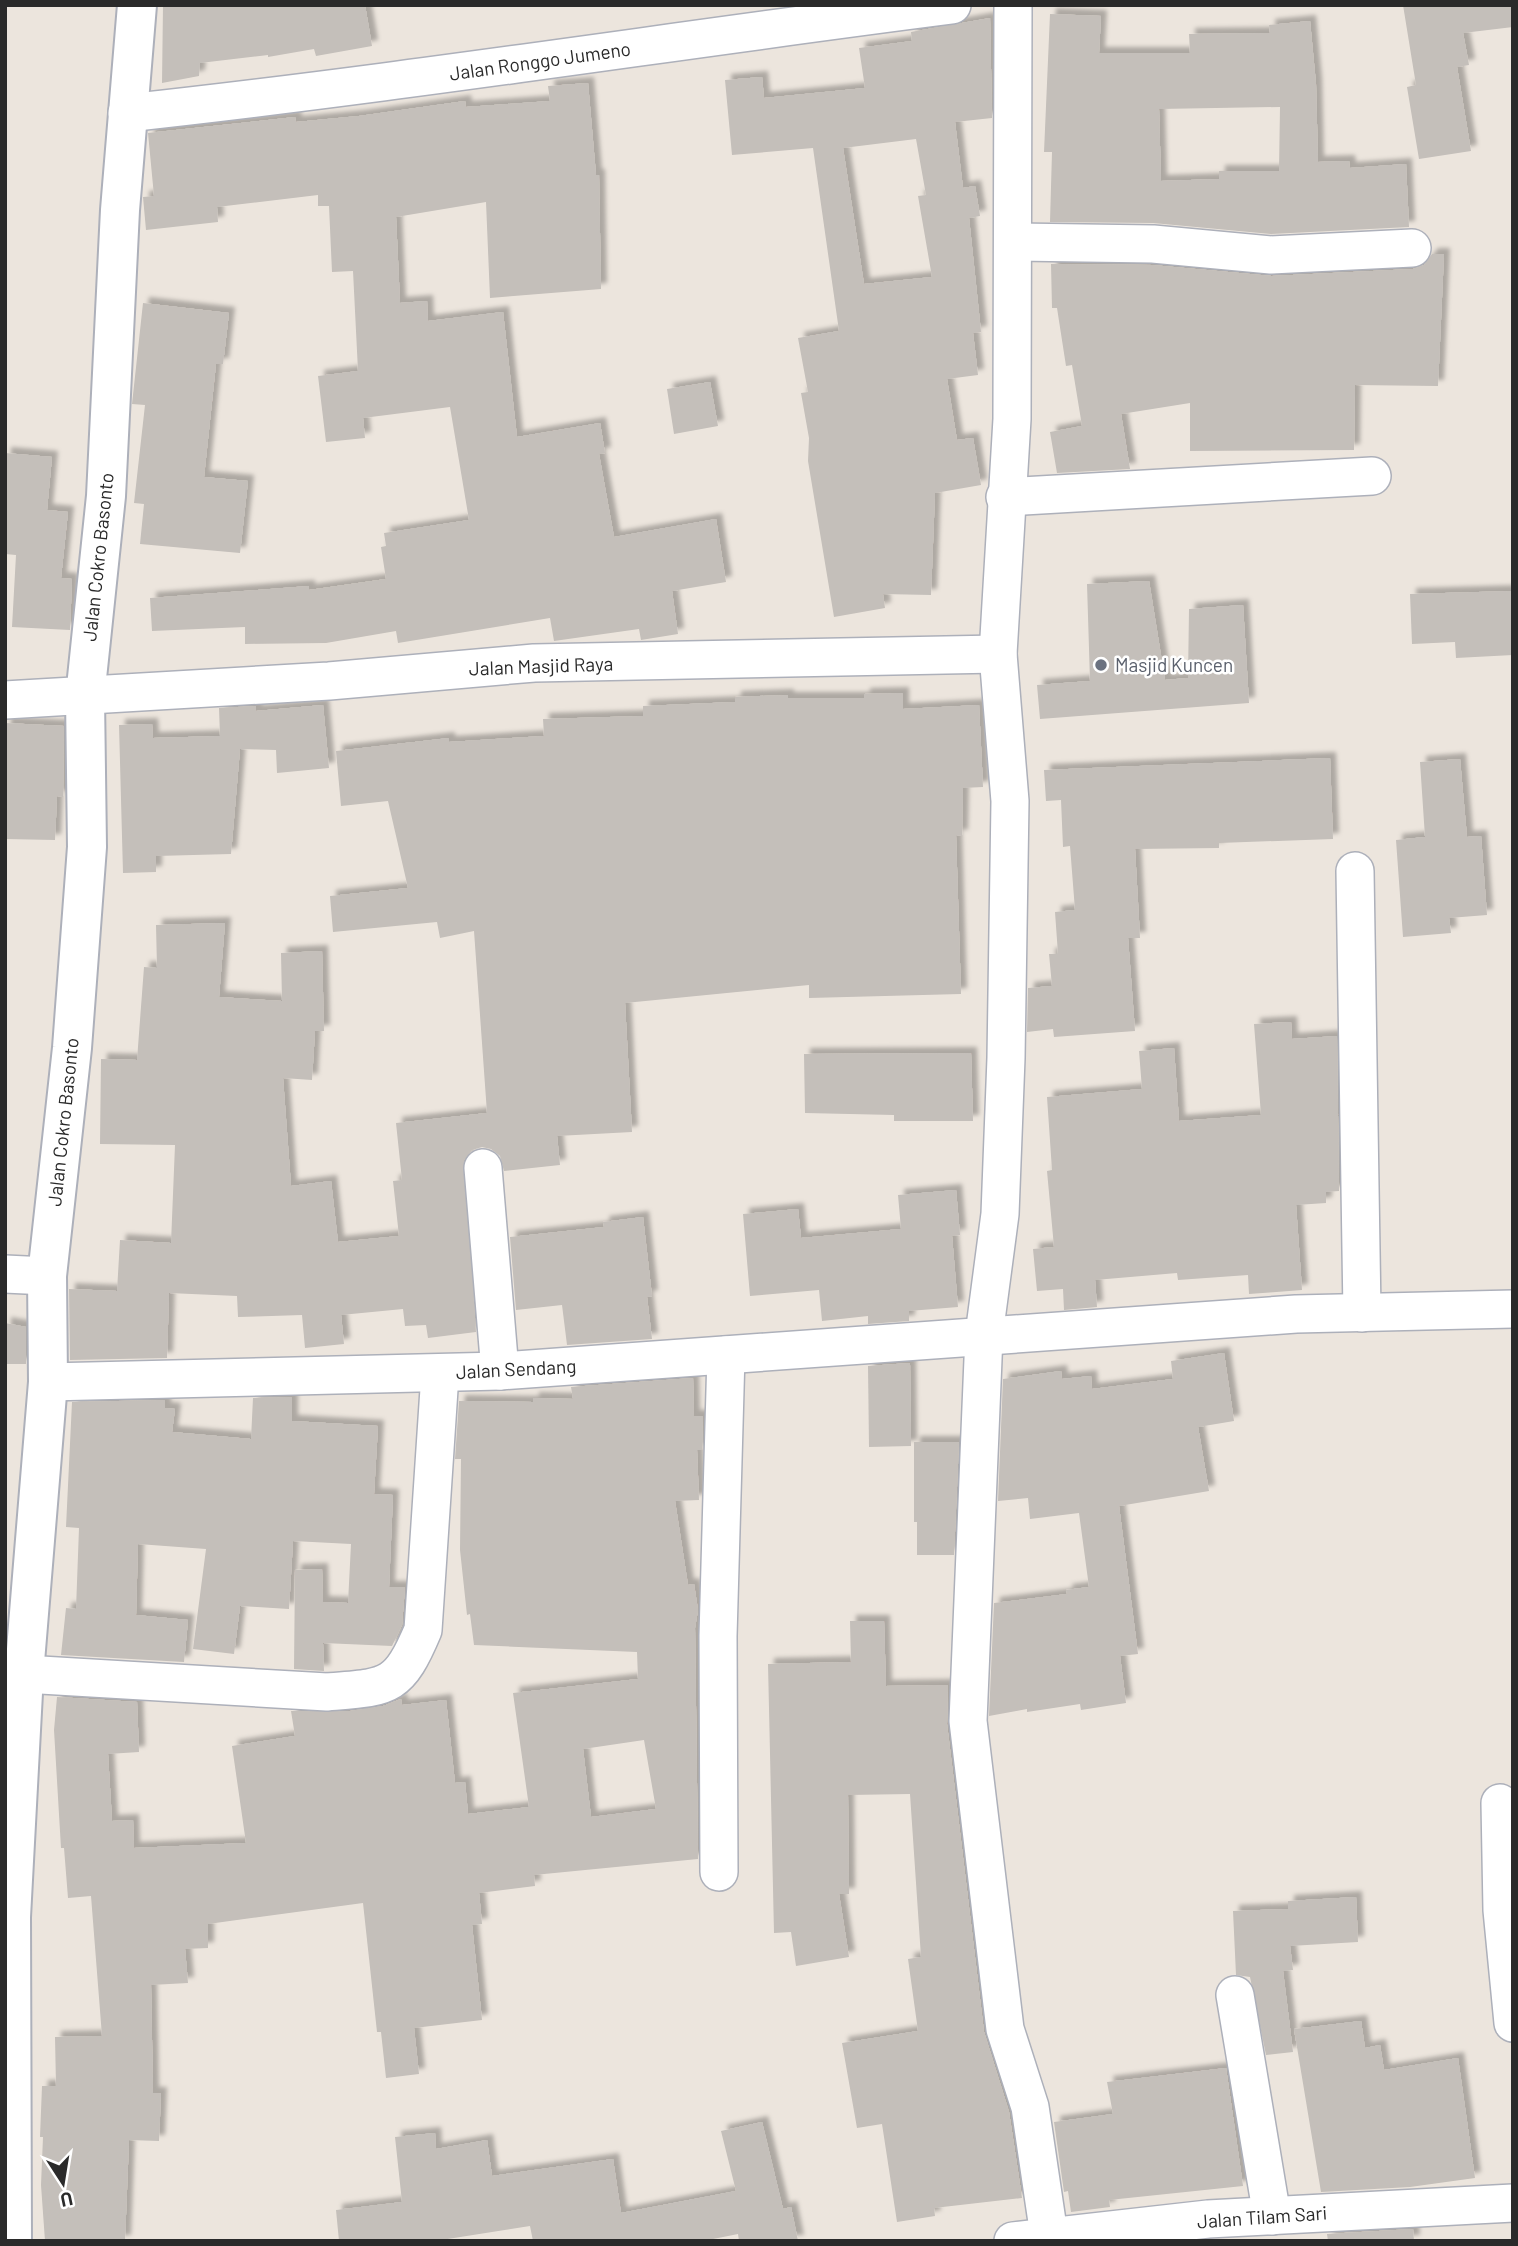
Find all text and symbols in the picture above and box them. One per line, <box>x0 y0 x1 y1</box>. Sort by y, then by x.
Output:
street label: Jalan Ronggo Jumeno <box>448 36 632 85</box>
street label: Jalan Cokro Basonto <box>77 472 118 642</box>
street label: Jalan Masjid Raya <box>468 651 614 680</box>
place label: Masjid Kuncen <box>1115 653 1233 676</box>
marker: Masjid Kuncen <box>1093 657 1109 673</box>
street label: Jalan Cokro Basonto <box>42 1037 83 1207</box>
street label: Jalan Sendang <box>455 1354 577 1383</box>
north arrow <box>28 2148 98 2218</box>
text: U <box>58 2188 75 2213</box>
street label: Jalan Tilam Sari <box>1196 2200 1328 2233</box>

